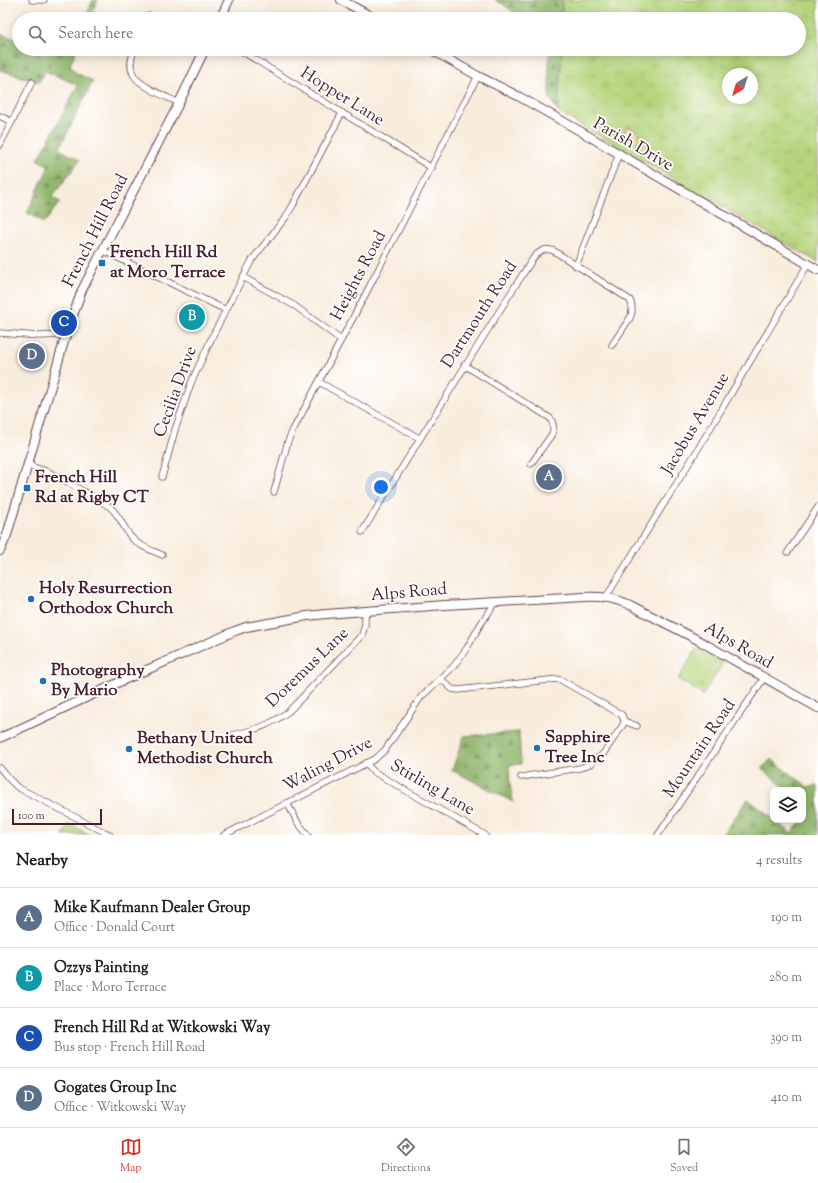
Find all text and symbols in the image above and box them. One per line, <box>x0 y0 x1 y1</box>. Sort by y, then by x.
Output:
search box <box>12 12 806 56</box>
icon: search <box>26 23 48 45</box>
text: Search here <box>58 24 133 45</box>
street label: Hopper Lane <box>295 62 389 132</box>
north arrow <box>722 68 758 104</box>
street label: Parish Drive <box>588 112 678 178</box>
street label: French Hill Road <box>57 170 135 292</box>
street label: Heights Road <box>325 227 393 325</box>
place label: French Hill Rd at Moro Terrace <box>110 241 225 285</box>
street label: Dartmouth Road <box>436 256 524 373</box>
marker: French Hill Rd at Moro Terrace <box>97 258 107 268</box>
pin: B <box>179 302 205 332</box>
pin: C <box>51 308 77 338</box>
pin: D <box>19 341 45 371</box>
street label: Cecilia Drive <box>148 343 204 441</box>
street label: Jacobus Avenue <box>655 368 736 481</box>
pin: A <box>536 462 562 492</box>
place label: French Hill Rd at Rigby CT <box>35 466 149 510</box>
your location <box>371 477 391 497</box>
marker: French Hill Rd at Rigby CT <box>22 483 32 493</box>
place label: Holy Resurrection Orthodox Church <box>39 577 174 621</box>
street label: Alps Road <box>370 578 448 608</box>
marker: Holy Resurrection Orthodox Church <box>26 594 36 604</box>
street label: Alps Road <box>699 617 777 676</box>
street label: Doremus Lane <box>261 622 355 714</box>
place label: Photography By Mario <box>51 659 145 703</box>
marker: Photography By Mario <box>38 676 48 686</box>
street label: Mountain Road <box>658 694 742 803</box>
place label: Sapphire Tree Inc <box>545 726 611 770</box>
place label: Bethany United Methodist Church <box>137 727 273 771</box>
street label: Waling Drive <box>279 731 377 799</box>
marker: Sapphire Tree Inc <box>532 743 542 753</box>
marker: Bethany United Methodist Church <box>124 744 134 754</box>
street label: Stirling Lane <box>385 754 479 822</box>
map controls <box>770 787 806 823</box>
button: layers <box>770 787 806 823</box>
scale bar <box>12 807 102 826</box>
text: 100 m <box>18 808 45 824</box>
text: Nearby <box>16 849 68 873</box>
text: 4 results <box>756 852 802 870</box>
text: Mike Kaufmann Dealer Group <box>54 898 250 919</box>
text: A <box>24 909 34 927</box>
text: 190 m <box>771 909 802 927</box>
text: Office · Donald Court <box>54 919 175 937</box>
text: Ozzys Painting <box>54 958 148 979</box>
text: B <box>25 969 33 987</box>
text: 280 m <box>769 969 802 987</box>
text: Place · Moro Terrace <box>54 979 167 997</box>
text: French Hill Rd at Witkowski Way <box>54 1018 270 1039</box>
text: C <box>24 1029 34 1047</box>
text: 390 m <box>770 1029 802 1047</box>
text: Bus stop · French Hill Road <box>54 1039 205 1057</box>
text: Gogates Group Inc <box>54 1078 176 1099</box>
text: D <box>24 1089 34 1107</box>
text: 410 m <box>771 1089 802 1107</box>
text: Office · Witkowski Way <box>54 1099 186 1117</box>
tab: Map <box>120 1136 142 1176</box>
tab: Directions <box>381 1136 431 1176</box>
tab: Saved <box>670 1136 698 1176</box>

